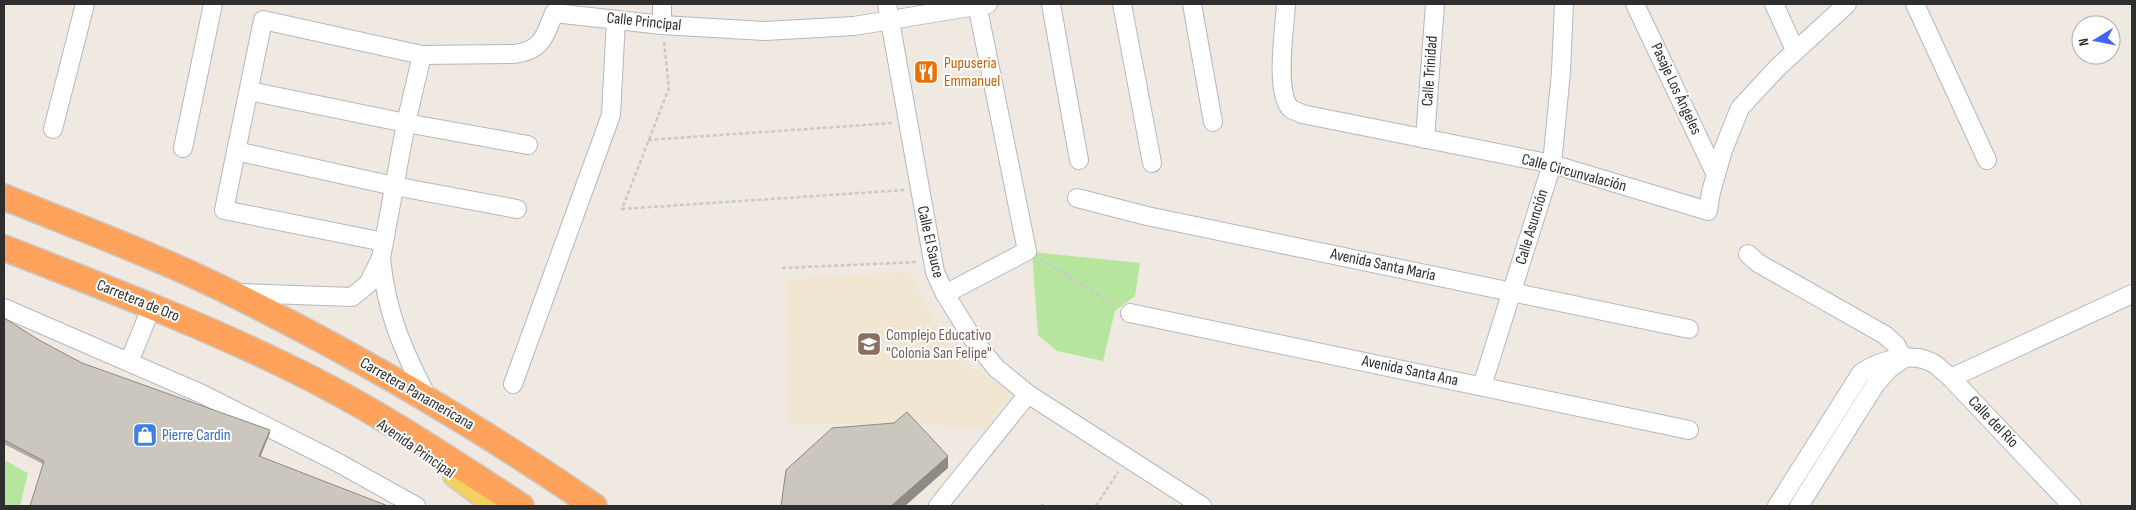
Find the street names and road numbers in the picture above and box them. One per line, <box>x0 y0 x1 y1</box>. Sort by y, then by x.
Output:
street label: Calle Principal <box>606 9 682 35</box>
street label: Calle Trinidad <box>1418 35 1442 107</box>
street label: Pasaje Los Ángeles <box>1646 40 1706 138</box>
street label: Calle Circunvalación <box>1520 150 1628 196</box>
street label: Calle Asunción <box>1512 187 1552 267</box>
street label: Calle El Sauce <box>913 204 947 280</box>
street label: Avenida Santa Maria <box>1328 244 1437 285</box>
street label: Carretera de Oro <box>94 276 182 326</box>
street label: Avenida Santa Ana <box>1359 351 1460 390</box>
street label: Carretera Panamericana <box>357 354 477 434</box>
street label: Calle del Río <box>1964 392 2022 452</box>
street label: Avenida Principal <box>373 415 459 483</box>

